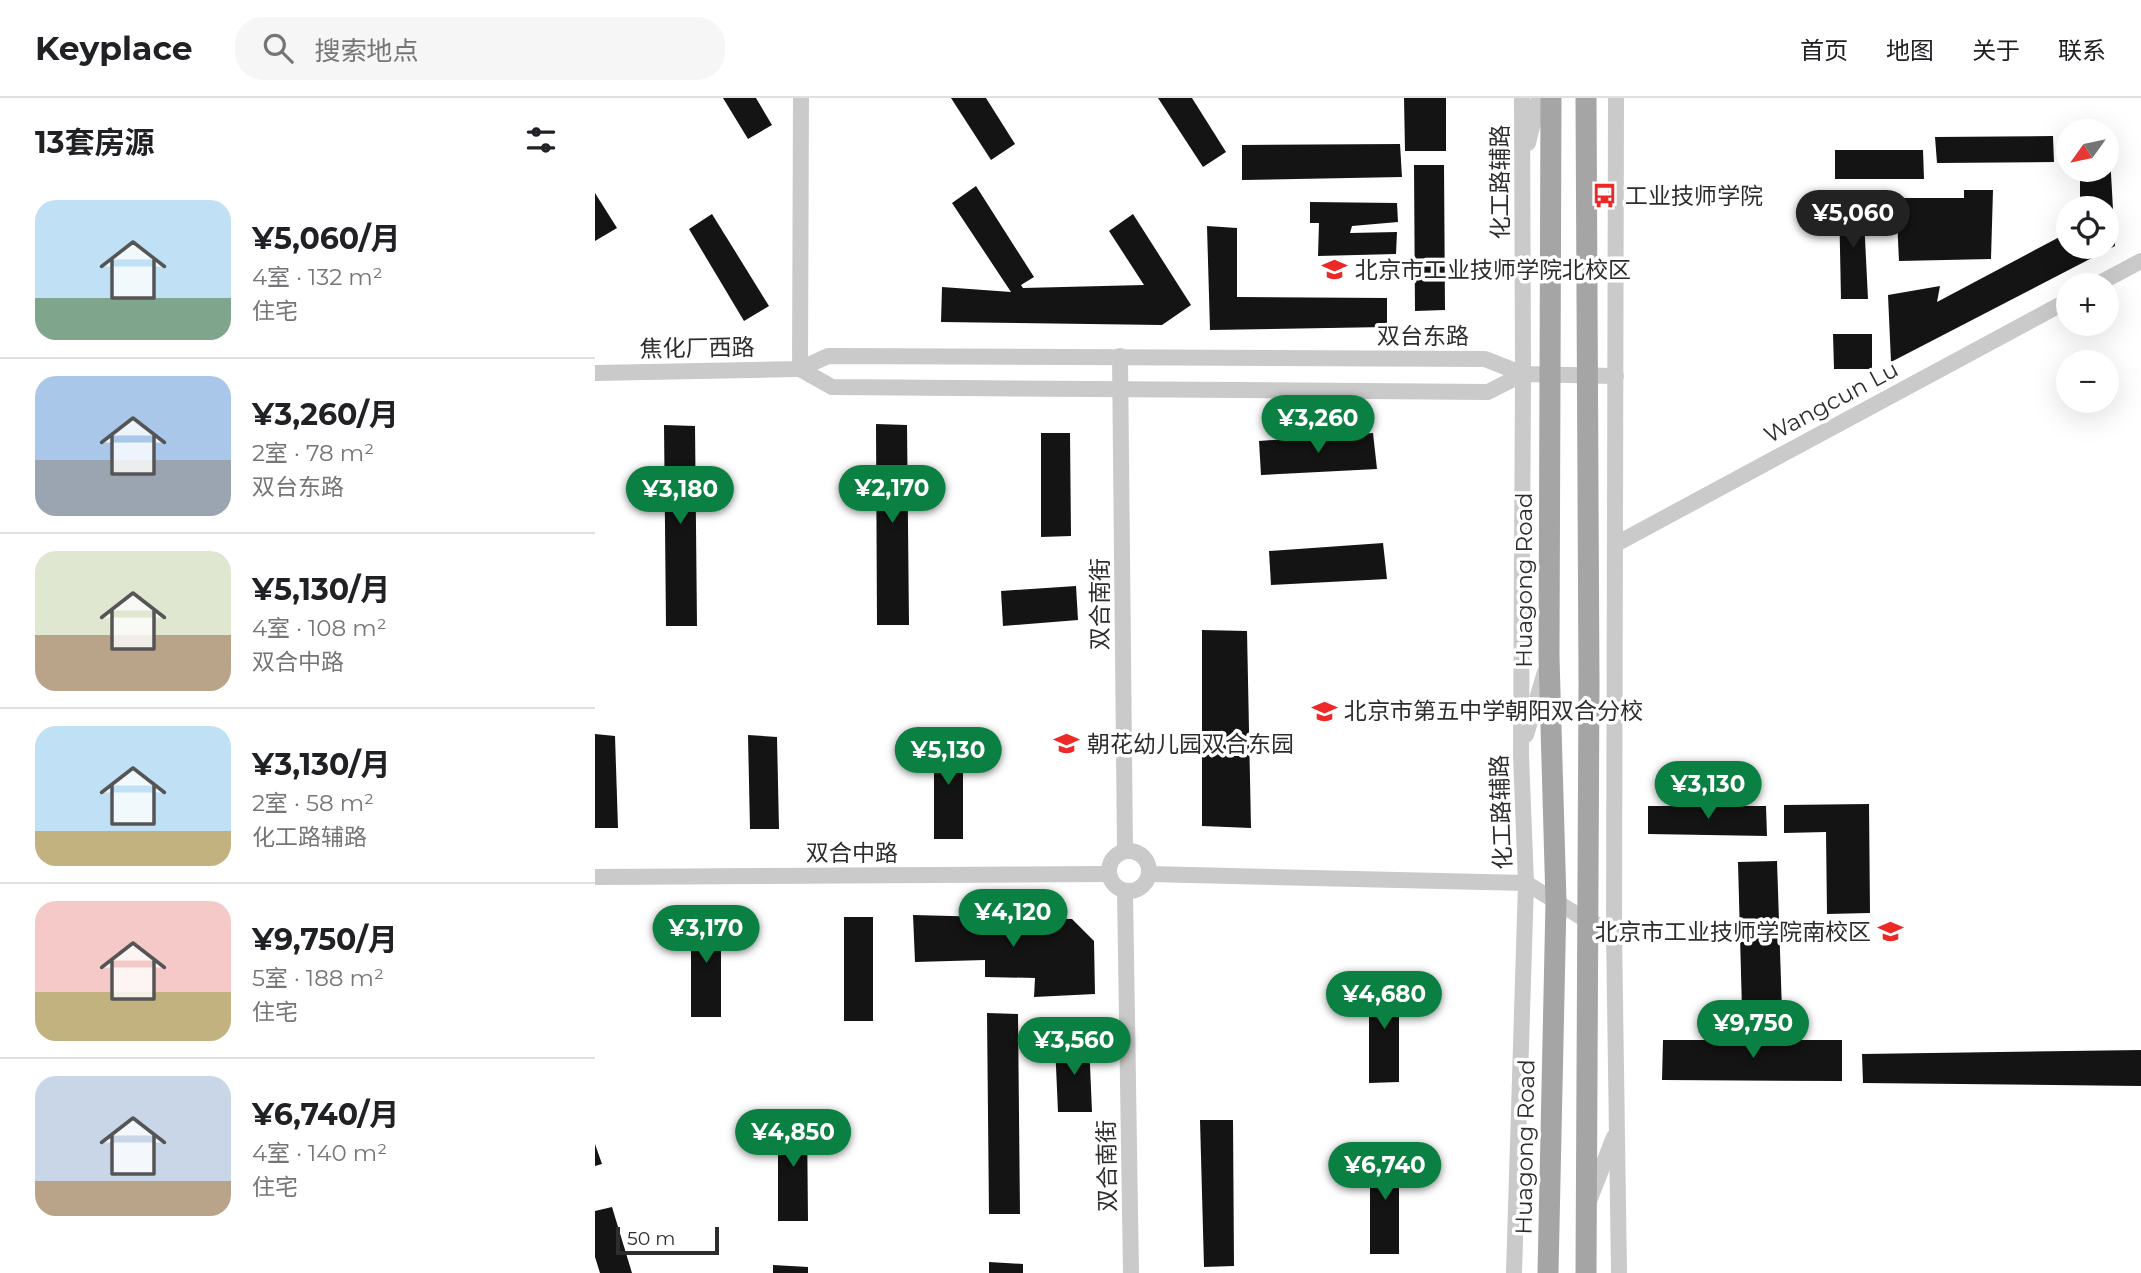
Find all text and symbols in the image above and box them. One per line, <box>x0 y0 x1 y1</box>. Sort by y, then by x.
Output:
search box <box>235 17 725 80</box>
text: Keyplace <box>35 28 193 68</box>
icon: search <box>259 29 297 67</box>
text: 搜索地点 <box>315 35 419 67</box>
text: 首页 <box>1800 36 1848 65</box>
text: 地图 <box>1886 36 1934 65</box>
text: 关于 <box>1972 36 2020 65</box>
text: 联系 <box>2058 36 2106 65</box>
north arrow <box>2056 119 2119 182</box>
map controls <box>2056 119 2119 413</box>
icon: filters <box>522 121 560 159</box>
text: 13套房源 <box>35 124 155 161</box>
street label: 化工路辅路 <box>1486 125 1514 240</box>
bus stop icon: 工业技师学院 <box>1591 182 1619 210</box>
place label: 工业技师学院 <box>1625 182 1763 210</box>
pin: ¥5,060 <box>1796 190 1910 250</box>
button: locate <box>2056 196 2119 259</box>
text: ¥5,060 <box>1812 199 1894 227</box>
text: ¥5,060/月 <box>252 220 400 257</box>
icon: home <box>91 228 175 312</box>
school or university icon: 北京市工业技师学院北校区 <box>1321 256 1349 284</box>
place label: 北京市工业技师学院北校区 <box>1355 256 1631 284</box>
text: 4室 · 132 m² <box>252 263 383 291</box>
button: + <box>2056 273 2119 336</box>
text: 住宅 <box>252 297 298 325</box>
street label: 双台东路 <box>1377 322 1469 350</box>
street label: 焦化厂西路 <box>639 333 755 363</box>
button: − <box>2056 350 2119 413</box>
street label: Wangcun Lu <box>1759 355 1903 449</box>
text: ¥3,260/月 <box>252 396 399 433</box>
pin: ¥3,260 <box>1261 396 1375 455</box>
icon: home <box>91 404 175 488</box>
text: ¥3,260 <box>1278 404 1358 432</box>
text: 2室 · 78 m² <box>252 439 374 467</box>
pin: ¥3,180 <box>623 466 737 526</box>
pin: ¥2,170 <box>835 466 949 525</box>
text: 双台东路 <box>252 473 344 501</box>
text: ¥2,170 <box>855 474 929 502</box>
text: ¥3,180 <box>642 475 718 503</box>
street label: Huagong Road <box>1510 492 1538 668</box>
street label: 双合南街 <box>1086 558 1114 650</box>
text: ¥5,130/月 <box>252 571 390 608</box>
icon: home <box>91 579 175 663</box>
text: 4室 · 108 m² <box>252 614 387 642</box>
text: 双合中路 <box>252 648 344 676</box>
school or university icon: 北京市第五中学朝阳双合分校 <box>1310 697 1338 725</box>
place label: 北京市第五中学朝阳双合分校 <box>1344 697 1643 725</box>
pin: ¥5,130 <box>891 728 1005 787</box>
school or university icon: 朝花幼儿园双合东园 <box>1053 730 1081 758</box>
place label: 朝花幼儿园双合东园 <box>1087 730 1294 758</box>
text: ¥5,130 <box>911 736 985 764</box>
text: ¥3,130/月 <box>252 746 391 783</box>
icon: home <box>91 754 175 838</box>
street label: 化工路辅路 <box>1485 754 1517 870</box>
pin: ¥3,130 <box>1651 762 1765 821</box>
text: ¥3,130 <box>1671 770 1745 798</box>
text: 2室 · 58 m² <box>252 789 374 817</box>
text: 化工路辅路 <box>252 823 367 851</box>
street label: 双合中路 <box>806 839 898 867</box>
pin: ¥4,120 <box>956 890 1070 949</box>
text: ¥4,120 <box>975 898 1051 926</box>
pin: ¥3,170 <box>649 906 763 965</box>
text: ¥3,170 <box>669 914 743 942</box>
place label: 北京市工业技师学院南校区 <box>1595 918 1871 946</box>
school or university icon: 北京市工业技师学院南校区 <box>1877 918 1905 946</box>
text: ¥9,750/月 <box>252 921 398 958</box>
icon: home <box>91 929 175 1013</box>
text: 5室 · 188 m² <box>252 964 384 992</box>
pin: ¥4,680 <box>1327 972 1441 1031</box>
text: ¥4,680 <box>1342 980 1426 1008</box>
text: 住宅 <box>252 998 298 1026</box>
pin: ¥9,750 <box>1696 1000 1810 1060</box>
text: ¥9,750 <box>1713 1009 1793 1037</box>
pin: ¥3,560 <box>1017 1018 1131 1077</box>
text: ¥3,560 <box>1034 1026 1114 1054</box>
street label: Huagong Road <box>1509 1059 1541 1235</box>
text: ¥6,740/月 <box>252 1096 399 1133</box>
icon: home <box>91 1104 175 1188</box>
pin: ¥4,850 <box>736 1110 850 1169</box>
text: ¥4,850 <box>751 1118 835 1146</box>
street label: 双合南街 <box>1092 1120 1122 1212</box>
text: 4室 · 140 m² <box>252 1139 387 1167</box>
pin: ¥6,740 <box>1328 1142 1442 1202</box>
text: ¥6,740 <box>1344 1151 1426 1179</box>
text: 住宅 <box>252 1173 298 1201</box>
scale bar <box>616 1224 719 1256</box>
text: 50 m <box>627 1227 675 1250</box>

